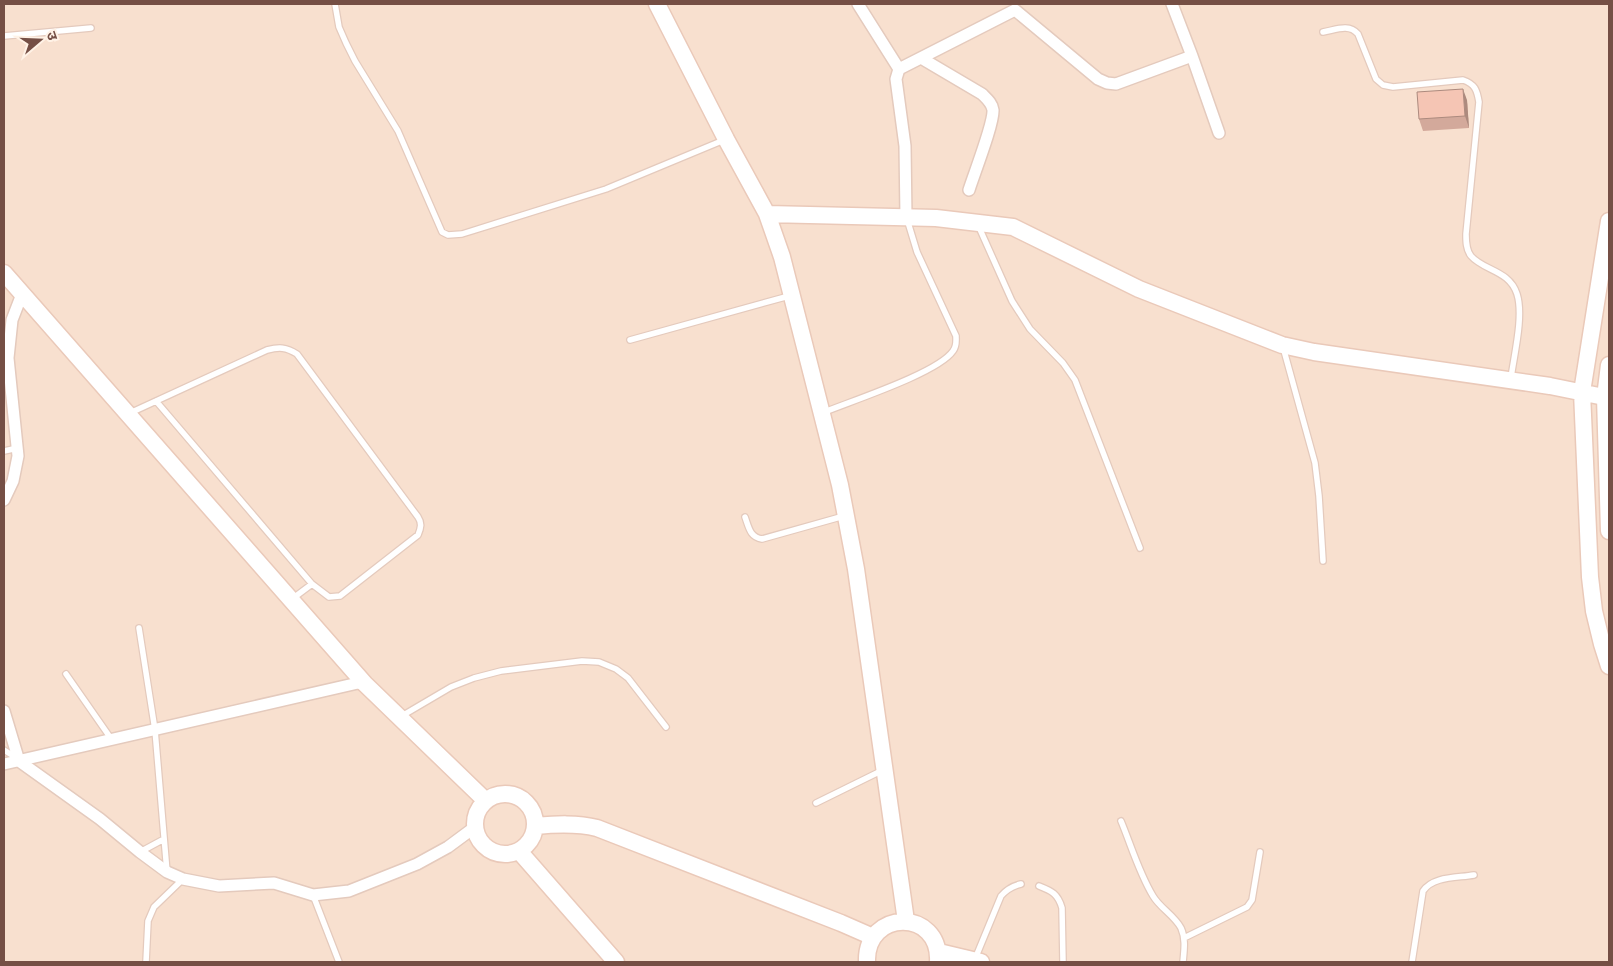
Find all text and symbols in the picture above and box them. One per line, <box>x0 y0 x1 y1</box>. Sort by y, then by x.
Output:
north arrow <box>15 15 65 65</box>
text: उ <box>42 29 63 44</box>

